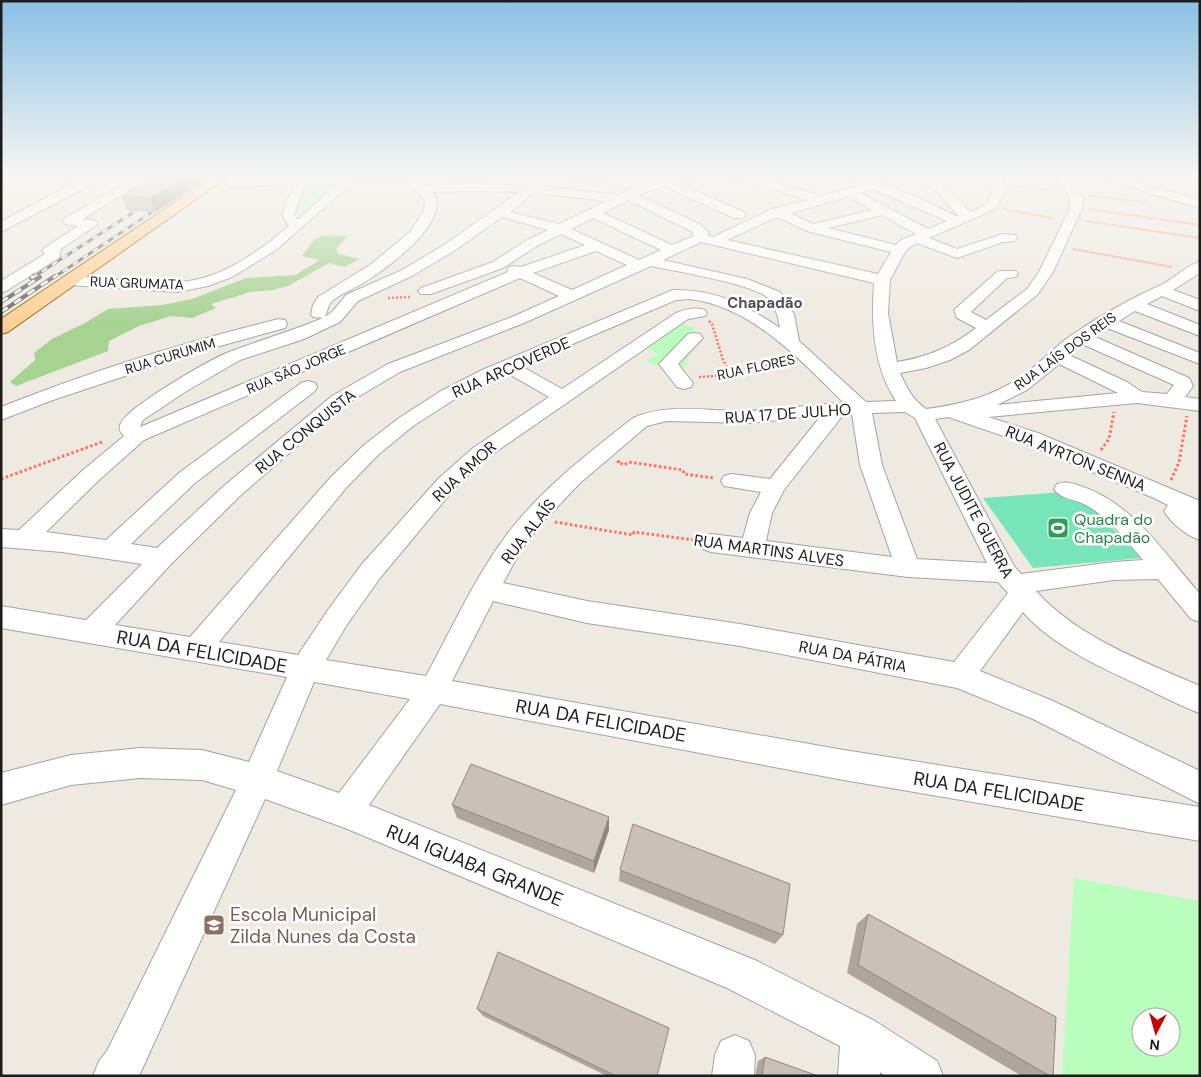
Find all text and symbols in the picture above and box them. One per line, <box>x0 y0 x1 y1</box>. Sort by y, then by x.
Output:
street label: RUA GRUMATA <box>90 272 184 294</box>
district label: Chapadão <box>727 293 803 313</box>
street label: RUA LAÍS DOS REIS <box>1010 308 1120 394</box>
street label: RUA ARCOVERDE <box>449 332 574 403</box>
street label: RUA CURUMIM <box>123 334 217 378</box>
street label: RUA SÃO JORGE <box>244 340 348 398</box>
street label: RUA FLORES <box>715 350 797 384</box>
street label: RUA CONQUISTA <box>251 384 360 478</box>
street label: RUA 17 DE JULHO <box>724 399 852 428</box>
street label: RUA AYRTON SENNA <box>1002 421 1150 496</box>
street label: RUA AMOR <box>428 436 501 506</box>
street label: RUA JUDITE GUERRA <box>929 439 1018 582</box>
street label: RUA ALAÍS <box>496 494 560 568</box>
place label: Quadra do Chapadão <box>1074 509 1153 548</box>
sports icon: Quadra do Chapadão <box>1046 516 1070 540</box>
street label: RUA MARTINS ALVES <box>692 530 845 571</box>
street label: RUA DA FELICIDADE <box>115 624 289 679</box>
street label: RUA DA PÁTRIA <box>797 636 909 677</box>
street label: RUA DA FELICIDADE <box>514 693 688 748</box>
street label: RUA DA FELICIDADE <box>912 766 1086 817</box>
street label: RUA IGUABA GRANDE <box>383 819 567 912</box>
place label: Escola Municipal Zilda Nunes da Costa <box>230 902 416 949</box>
school or university icon: Escola Municipal Zilda Nunes da Costa <box>202 913 226 937</box>
north arrow <box>1131 1007 1181 1057</box>
text: N <box>1149 1035 1161 1054</box>

